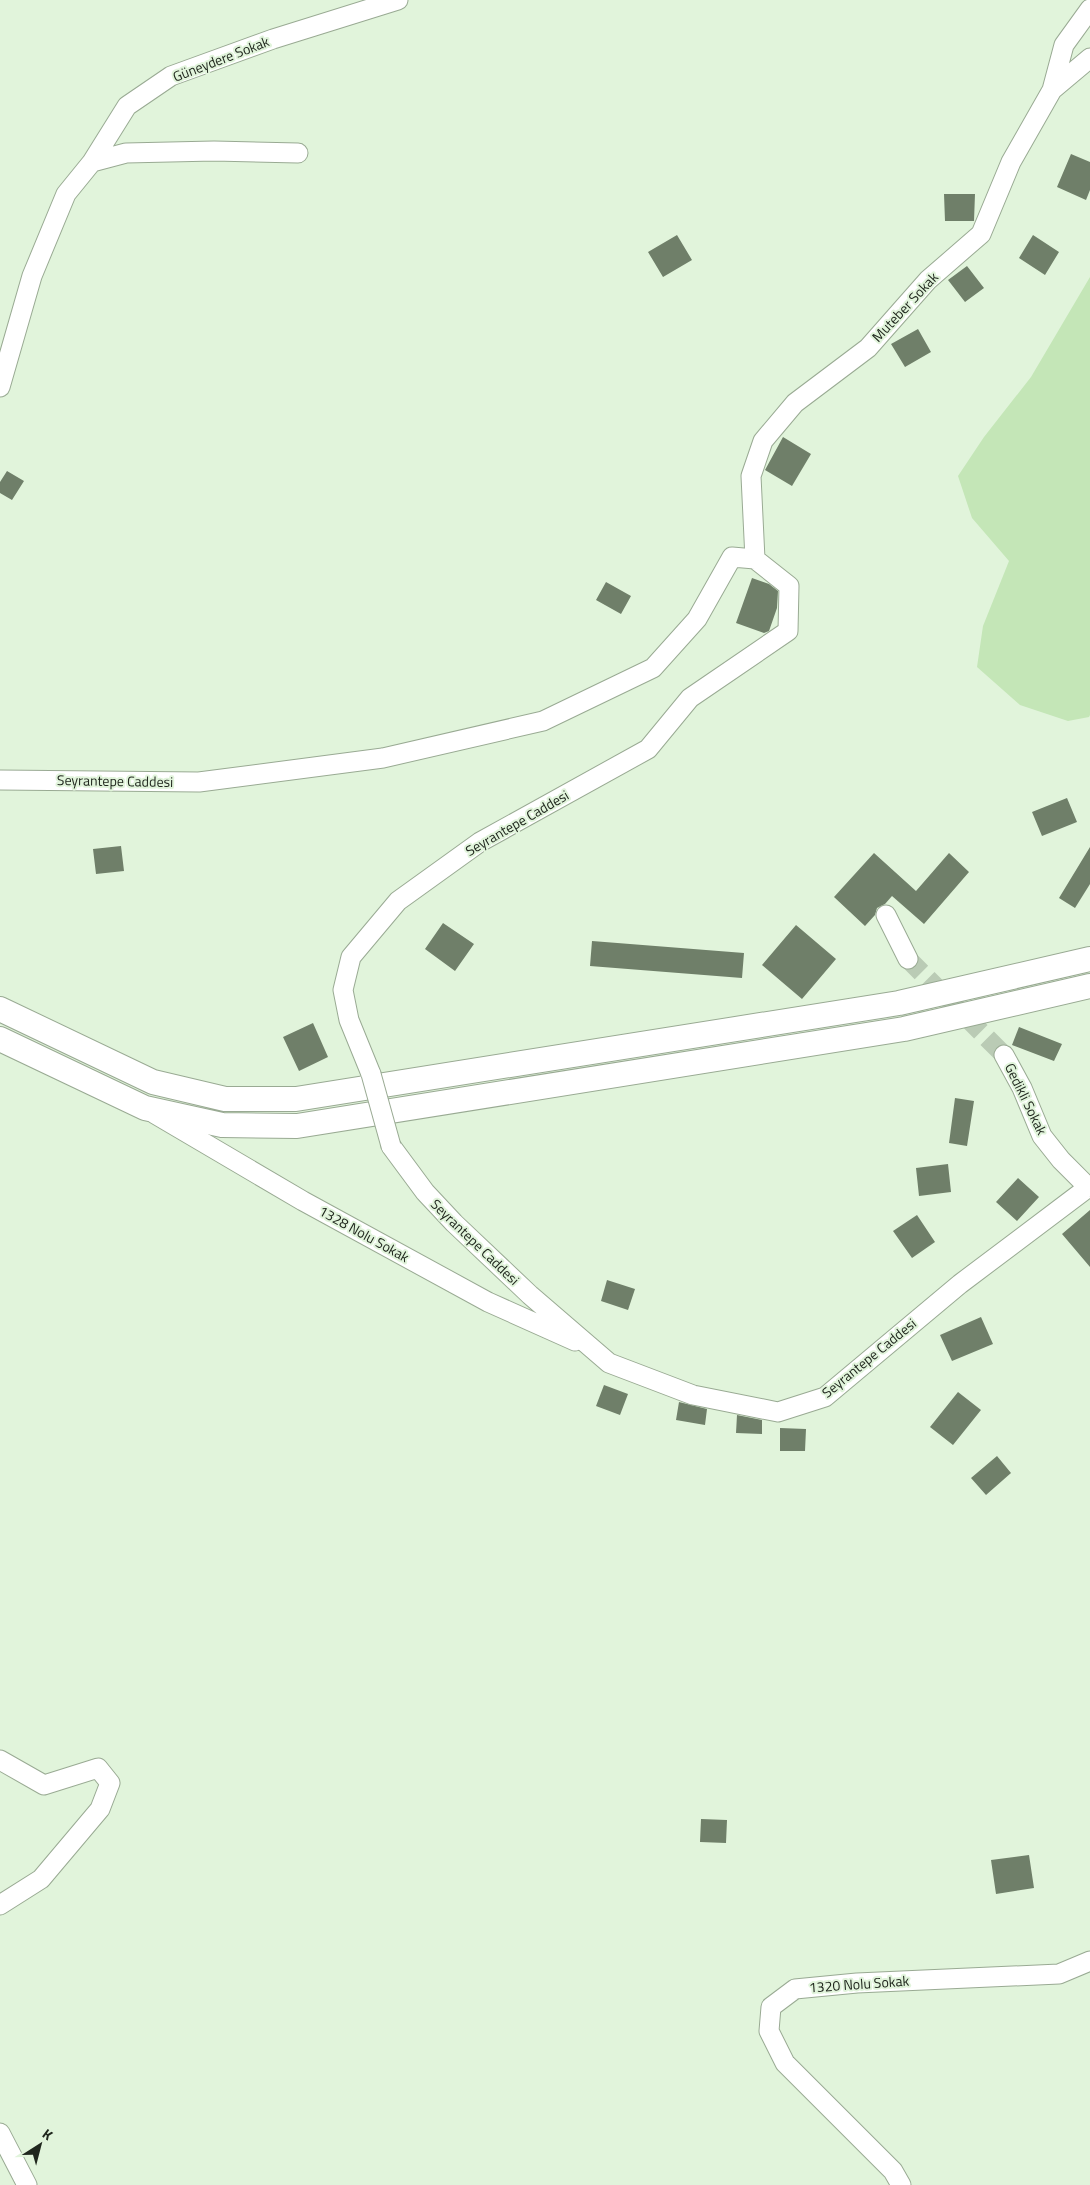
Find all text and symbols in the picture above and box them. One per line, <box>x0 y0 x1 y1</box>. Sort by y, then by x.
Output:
street label: Güneydere Sokak <box>170 30 272 87</box>
street label: Muteber Sokak <box>867 267 943 346</box>
street label: Seyrantepe Caddesi <box>57 769 173 792</box>
street label: Seyrantepe Caddesi <box>461 784 572 861</box>
street label: Gedikli Sokak <box>1000 1059 1053 1139</box>
street label: Seyrantepe Caddesi <box>426 1194 524 1290</box>
street label: 1328 Nolu Sokak <box>315 1200 413 1267</box>
street label: Seyrantepe Caddesi <box>817 1313 920 1402</box>
street label: 1320 Nolu Sokak <box>808 1970 910 1997</box>
north arrow <box>15 2120 65 2170</box>
text: K <box>38 2123 58 2145</box>

